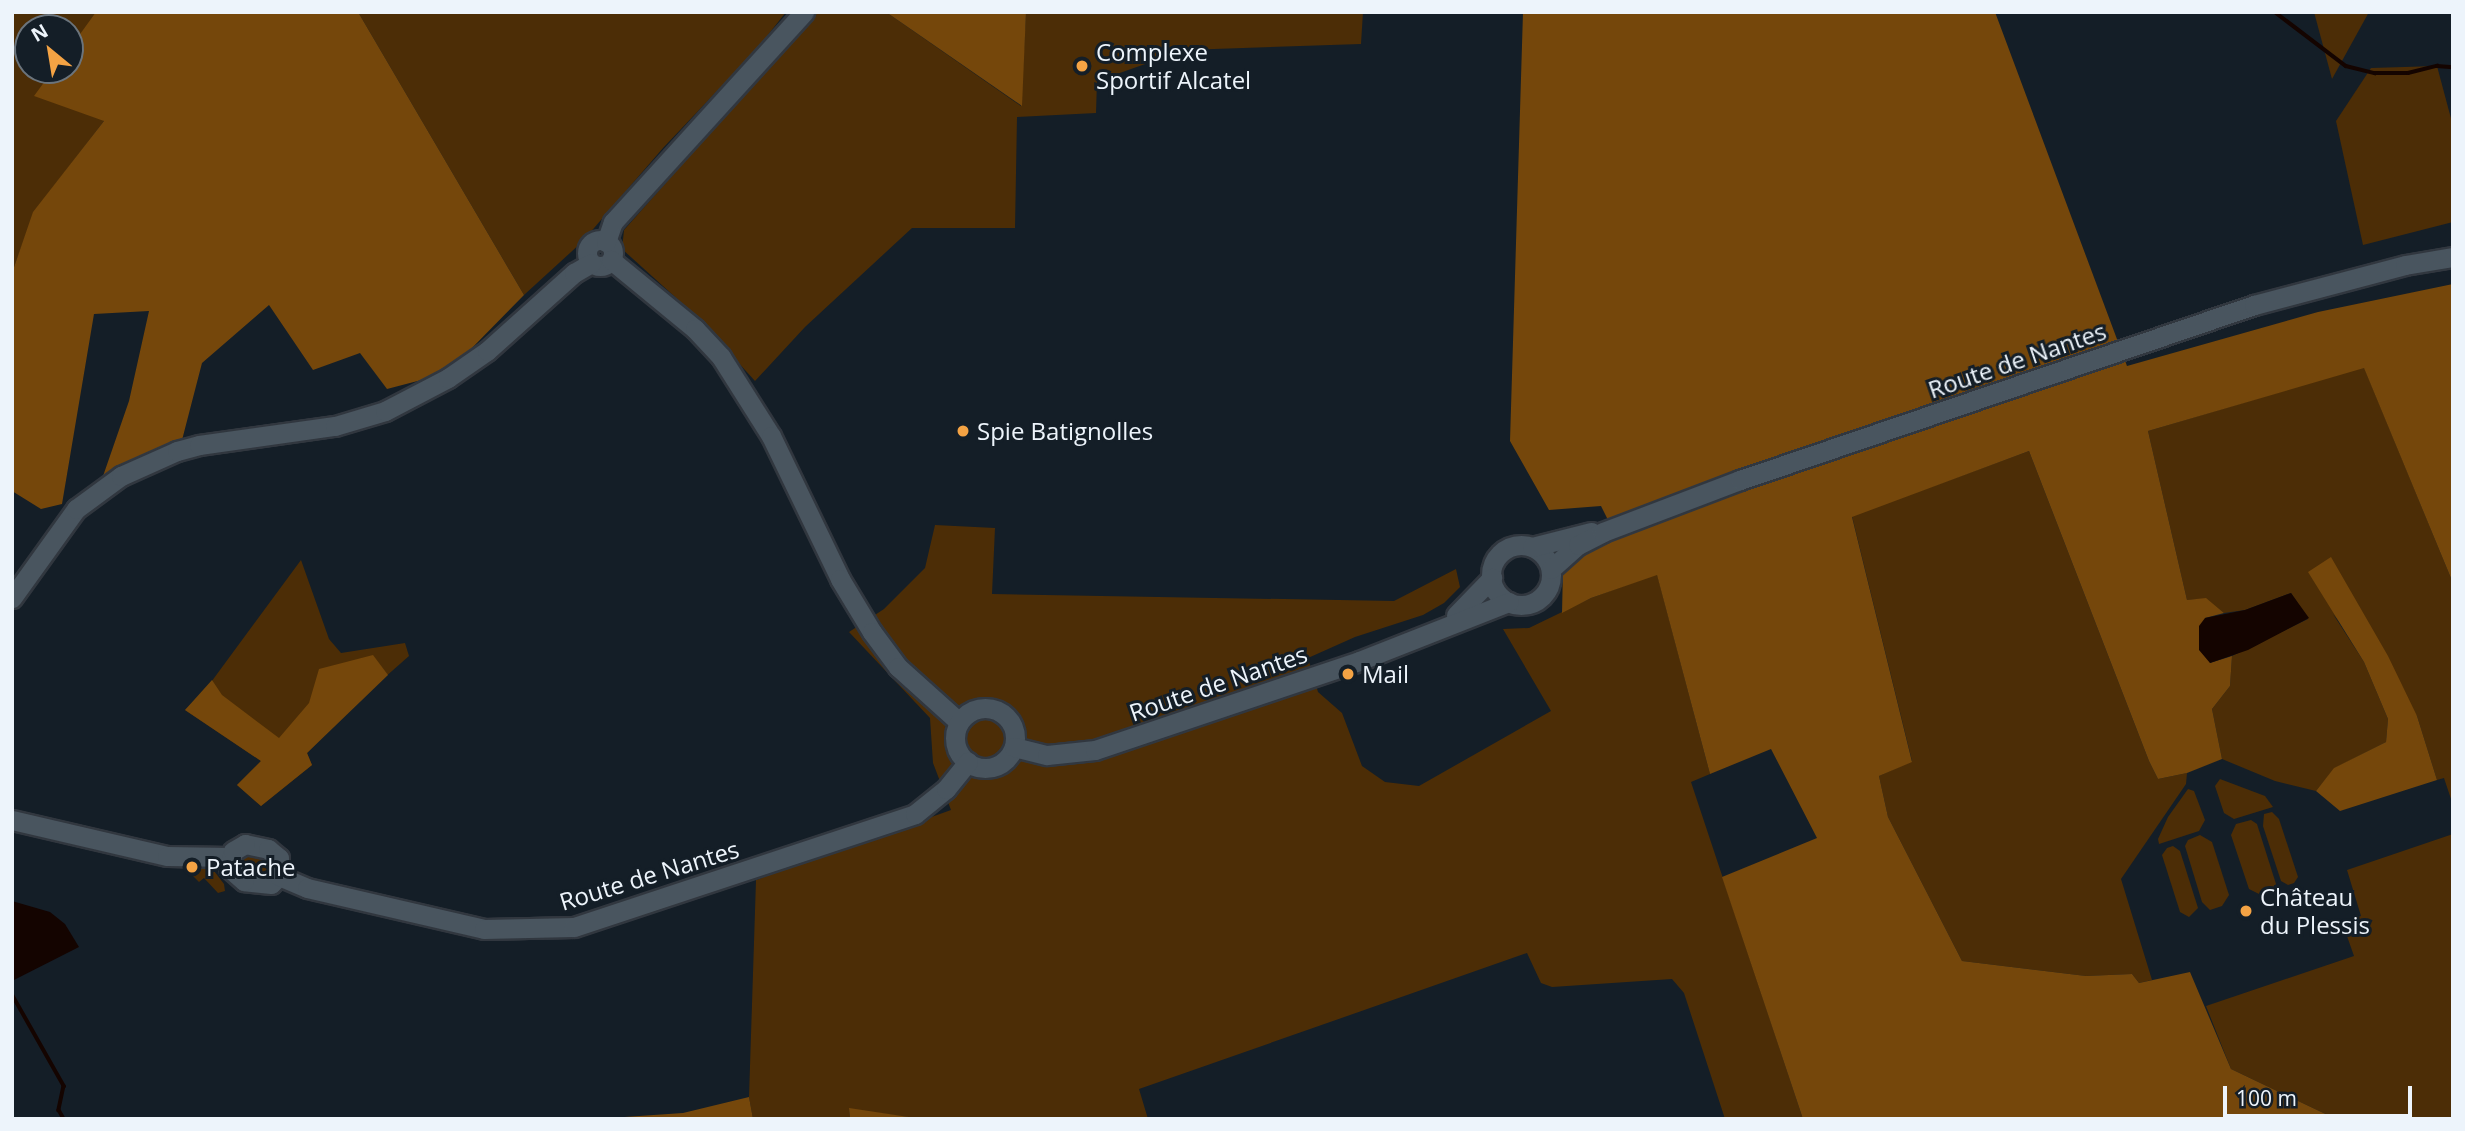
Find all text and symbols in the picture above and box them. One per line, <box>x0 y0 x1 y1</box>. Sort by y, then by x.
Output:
north arrow <box>14 14 84 84</box>
text: N <box>26 17 53 48</box>
place label: Complexe Sportif Alcatel <box>1096 38 1251 94</box>
marker: Complexe Sportif Alcatel <box>1074 58 1090 74</box>
street label: Route de Nantes <box>1924 316 2110 404</box>
place label: Spie Batignolles <box>977 417 1153 445</box>
marker: Spie Batignolles <box>955 423 971 439</box>
street label: Route de Nantes <box>1125 639 1311 727</box>
place label: Mail <box>1362 660 1409 688</box>
marker: Mail <box>1340 666 1356 682</box>
street label: Route de Nantes <box>556 834 742 916</box>
place label: Patache <box>206 853 295 881</box>
marker: Patache <box>184 859 200 875</box>
place label: Château du Plessis <box>2260 883 2370 939</box>
marker: Château du Plessis <box>2238 903 2254 919</box>
scale bar <box>2227 1072 2416 1116</box>
text: 100 m <box>2236 1084 2297 1112</box>

